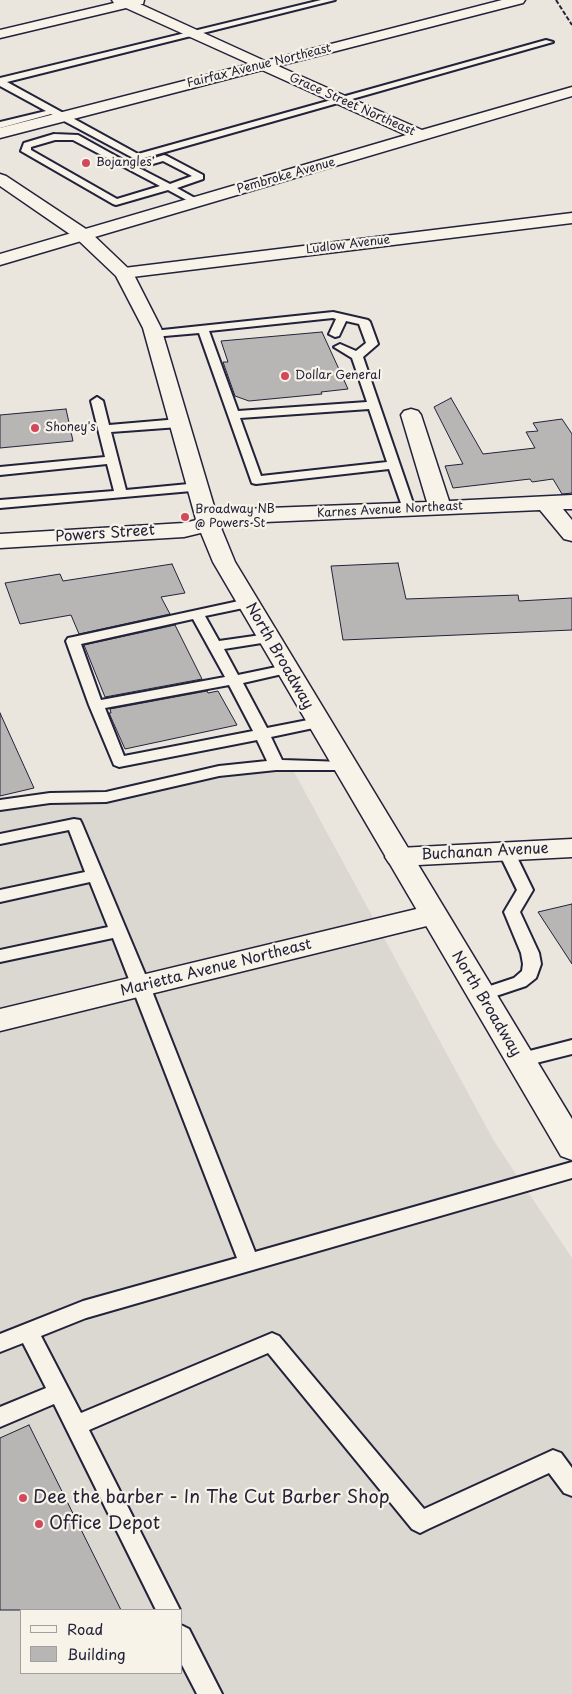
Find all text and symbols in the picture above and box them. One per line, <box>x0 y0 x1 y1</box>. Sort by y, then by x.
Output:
street label: Fairfax Avenue Northeast <box>185 41 333 91</box>
street label: Grace Street Northeast <box>287 71 417 139</box>
street label: Pembroke Avenue <box>235 155 337 197</box>
place label: Bojangles' <box>96 156 155 170</box>
marker: Bojangles' <box>80 157 92 169</box>
street label: Ludlow Avenue <box>305 233 391 257</box>
place label: Dollar General <box>295 369 381 383</box>
marker: Dollar General <box>279 370 291 382</box>
place label: Shoney's <box>45 421 96 435</box>
marker: Shoney's <box>29 422 41 434</box>
street label: Karnes Avenue Northeast <box>317 499 463 521</box>
place label: Broadway NB @ Powers St <box>195 503 275 531</box>
marker: Broadway NB @ Powers St <box>179 511 191 523</box>
street label: Powers Street <box>55 522 155 546</box>
street label: North Broadway <box>241 600 317 712</box>
street label: Buchanan Avenue <box>421 840 549 864</box>
street label: Marietta Avenue Northeast <box>119 936 313 1000</box>
street label: North Broadway <box>447 948 525 1060</box>
place label: Dee the barber - In The Cut Barber Shop <box>33 1487 390 1509</box>
marker: Dee the barber - In The Cut Barber Shop <box>17 1492 29 1504</box>
place label: Office Depot <box>49 1513 160 1535</box>
marker: Office Depot <box>33 1518 45 1530</box>
legend <box>20 1609 182 1674</box>
text: Road <box>67 1617 103 1640</box>
text: Building <box>67 1642 126 1665</box>

